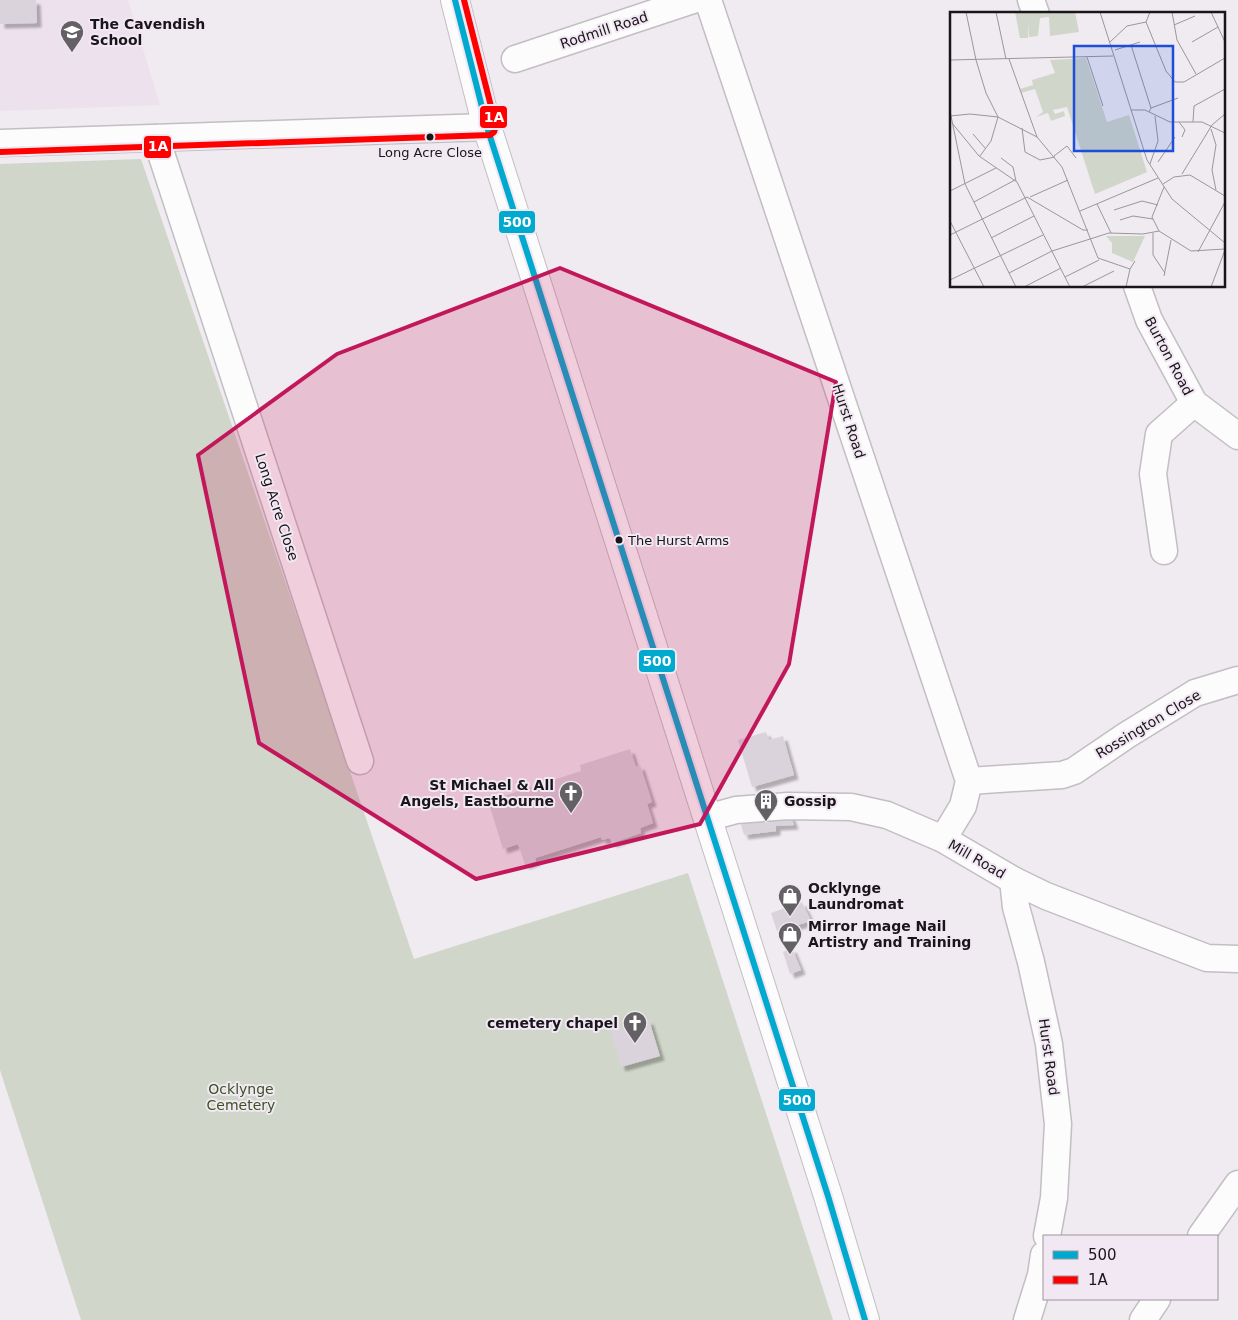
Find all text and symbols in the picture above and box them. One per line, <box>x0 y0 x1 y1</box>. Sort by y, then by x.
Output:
street label: Rodmill Road <box>558 8 650 52</box>
inset map <box>950 12 1226 288</box>
place label: The Cavendish School <box>90 16 205 48</box>
school or university icon: The Cavendish School <box>59 19 85 53</box>
line badge: 1A <box>479 105 508 129</box>
text: 1A <box>484 109 504 125</box>
marker: Long Acre Close <box>425 132 435 142</box>
line badge: 1A <box>143 135 172 159</box>
text: 1A <box>148 138 168 154</box>
place label: Long Acre Close <box>378 145 482 160</box>
line badge: 500 <box>498 210 536 234</box>
text: 500 <box>502 214 532 230</box>
street label: Burton Road <box>1142 314 1196 398</box>
street label: Hurst Road <box>829 382 869 460</box>
street label: Long Acre Close <box>252 451 302 563</box>
place label: The Hurst Arms <box>627 533 729 548</box>
marker: The Hurst Arms <box>614 535 624 545</box>
line badge: 500 <box>638 649 676 673</box>
text: 500 <box>642 653 672 669</box>
street label: Rossington Close <box>1093 686 1203 762</box>
place label: St Michael & All Angels, Eastbourne <box>400 777 554 809</box>
church icon: St Michael & All Angels, Eastbourne <box>558 780 584 814</box>
building icon: Gossip <box>753 788 779 822</box>
place label: Gossip <box>784 793 837 809</box>
street label: Mill Road <box>946 836 1008 882</box>
place label: Ocklynge Laundromat <box>808 880 904 912</box>
shop icon: Ocklynge Laundromat <box>777 883 803 917</box>
place label: Mirror Image Nail Artistry and Training <box>808 918 971 950</box>
shop icon: Mirror Image Nail Artistry and Training <box>777 921 803 955</box>
church icon: cemetery chapel <box>622 1010 648 1044</box>
place label: cemetery chapel <box>487 1015 618 1031</box>
street label: Hurst Road <box>1036 1017 1062 1097</box>
park label: Ocklynge Cemetery <box>207 1081 275 1113</box>
line badge: 500 <box>778 1088 816 1112</box>
text: 500 <box>782 1092 812 1108</box>
legend <box>1043 1235 1218 1300</box>
text: 500 <box>1088 1246 1117 1264</box>
text: 1A <box>1088 1271 1109 1289</box>

